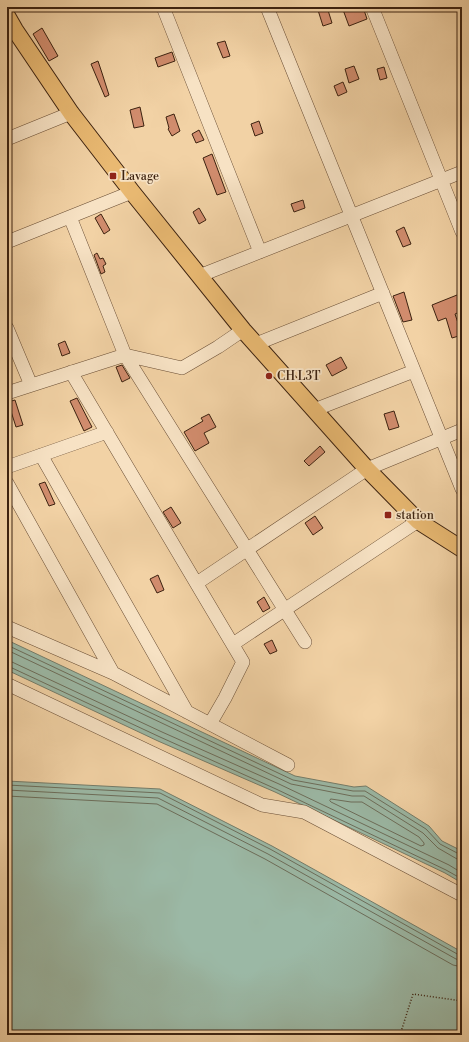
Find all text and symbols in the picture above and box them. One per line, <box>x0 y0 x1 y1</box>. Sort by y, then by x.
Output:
place label: Lavage <box>121 169 159 184</box>
marker: Lavage <box>108 171 118 181</box>
place label: CH L3T <box>277 369 321 384</box>
marker: CH L3T <box>264 371 274 381</box>
place label: station <box>396 508 434 523</box>
marker: station <box>383 510 393 520</box>

